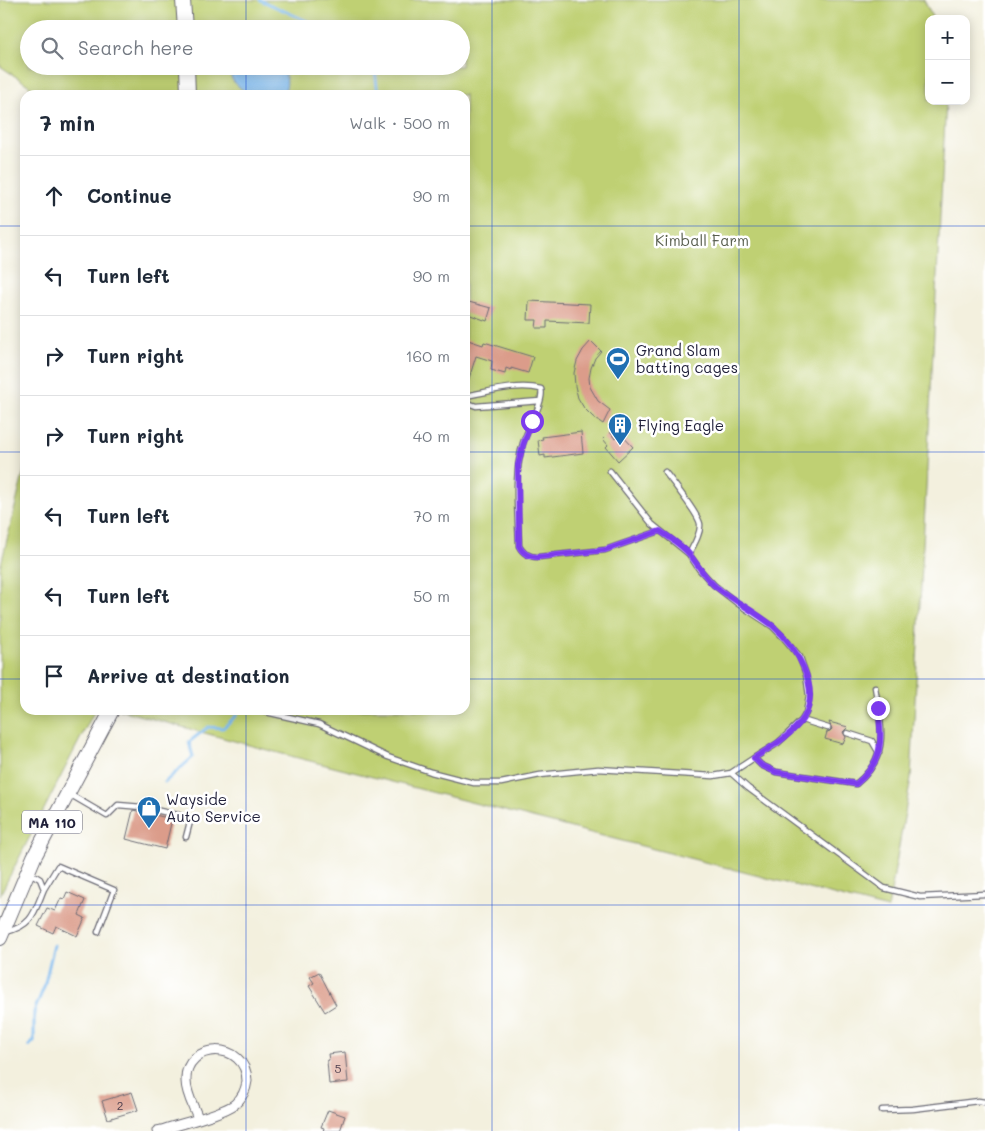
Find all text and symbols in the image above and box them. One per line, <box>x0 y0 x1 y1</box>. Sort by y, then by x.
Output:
map controls <box>925 15 970 105</box>
button: + <box>925 15 970 60</box>
search box <box>20 20 470 75</box>
icon: search <box>38 34 66 62</box>
text: Search here <box>78 35 194 60</box>
button: − <box>925 60 970 105</box>
text: 7 min <box>40 109 95 136</box>
text: Walk · 500 m <box>349 112 450 133</box>
icon: ahead <box>40 182 68 210</box>
text: Continue <box>87 183 172 208</box>
text: 90 m <box>413 185 450 206</box>
park label: Kimball Farm <box>655 230 749 250</box>
icon: left <box>40 262 68 290</box>
text: Turn left <box>87 263 170 288</box>
text: 90 m <box>413 265 450 286</box>
place label: Grand Slam batting cages <box>636 340 738 377</box>
icon: right <box>40 342 68 370</box>
text: Turn right <box>87 343 184 368</box>
text: 160 m <box>405 345 450 366</box>
sports icon: Grand Slam batting cages <box>605 346 631 380</box>
route start <box>521 410 544 433</box>
building icon: Flying Eagle <box>607 412 633 446</box>
place label: Flying Eagle <box>638 415 724 435</box>
icon: right <box>40 422 68 450</box>
text: Turn right <box>87 423 184 448</box>
text: 40 m <box>413 425 450 446</box>
icon: left <box>40 502 68 530</box>
text: Turn left <box>87 503 170 528</box>
text: 70 m <box>413 505 450 526</box>
icon: left <box>40 582 68 610</box>
text: Turn left <box>87 583 170 608</box>
text: 50 m <box>413 585 450 606</box>
icon: arrive <box>40 662 68 690</box>
text: Arrive at destination <box>87 663 290 688</box>
route end <box>867 697 890 720</box>
place label: Wayside Auto Service <box>166 789 261 826</box>
shop icon: Wayside Auto Service <box>136 795 162 829</box>
road number: MA 110 <box>22 810 82 834</box>
house number: 5 <box>335 1060 342 1076</box>
house number: 2 <box>117 1097 123 1113</box>

